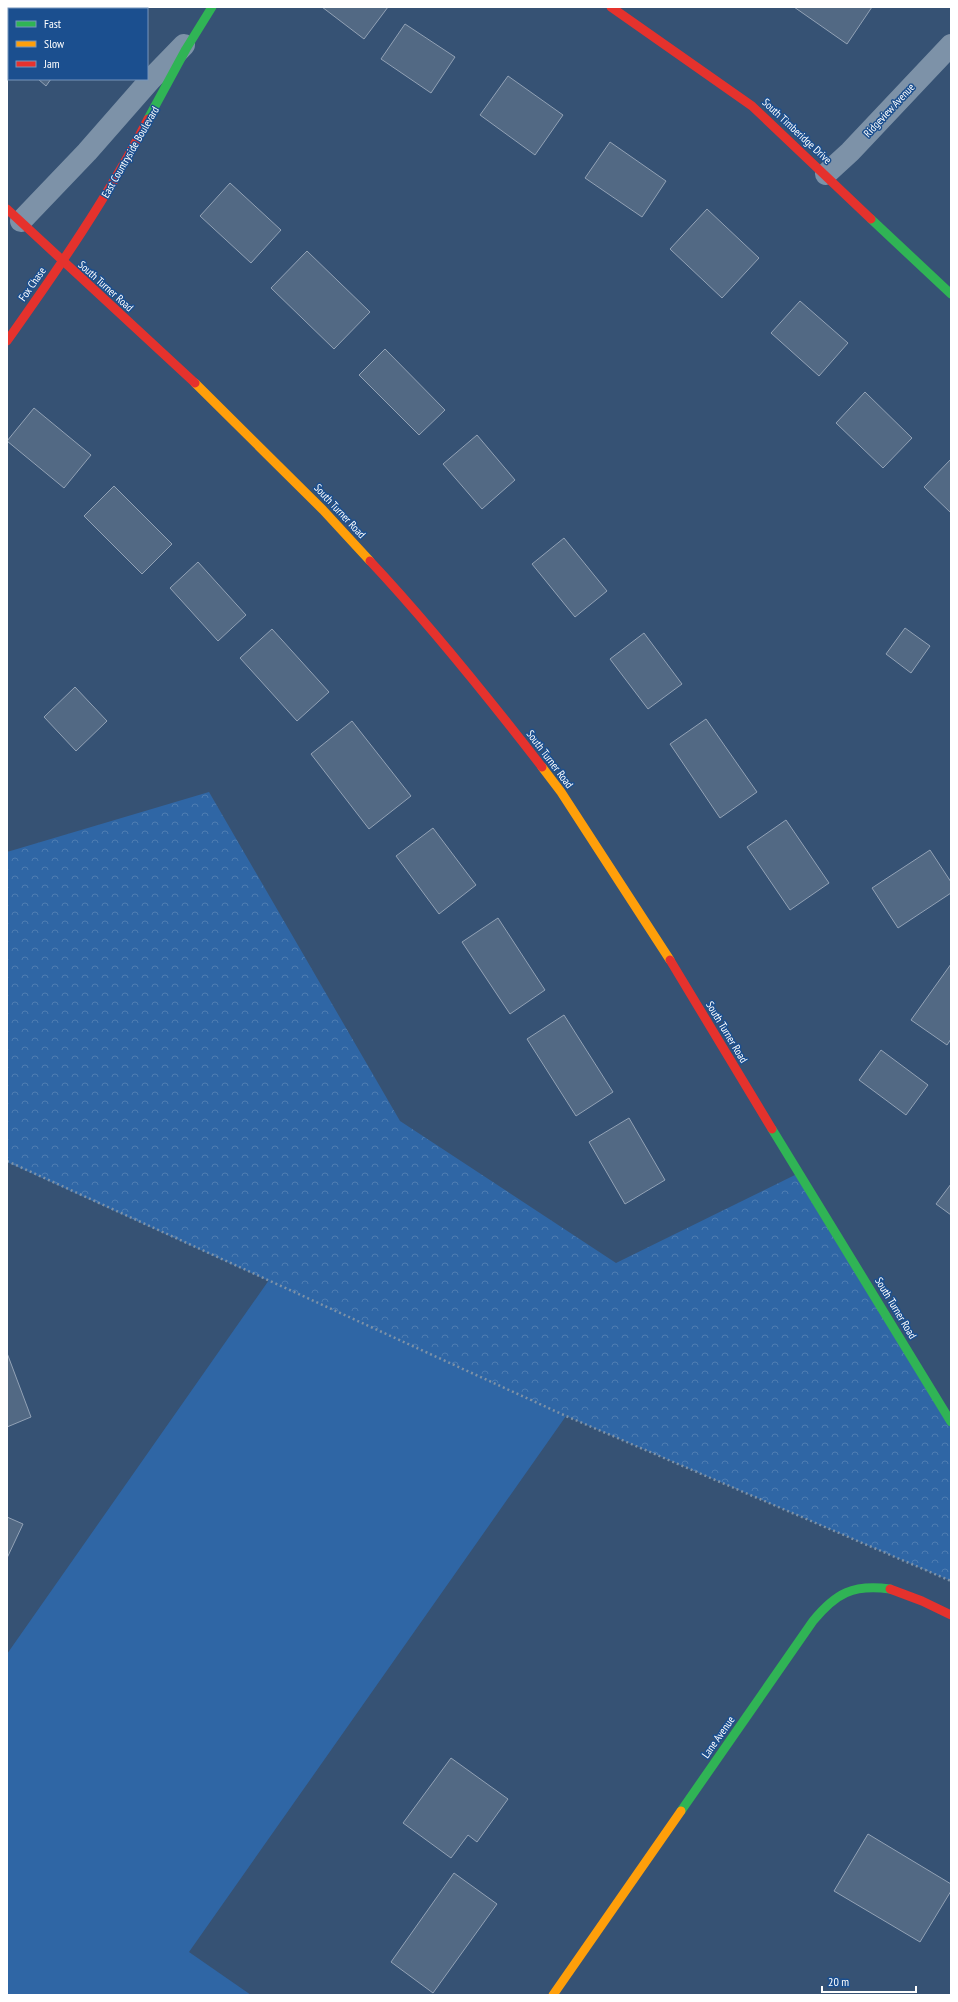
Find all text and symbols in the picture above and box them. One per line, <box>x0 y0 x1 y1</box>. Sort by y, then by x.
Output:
legend <box>8 8 148 80</box>
text: Fast <box>44 16 62 31</box>
text: Slow <box>44 36 65 51</box>
text: Jam <box>43 56 60 71</box>
street label: Ridgeview Avenue <box>860 80 918 140</box>
street label: South Timberidge Drive <box>759 95 835 167</box>
street label: East Countryside Boulevard <box>98 104 162 200</box>
street label: South Turner Road <box>76 258 137 315</box>
street label: Fox Chase <box>15 264 49 304</box>
street label: South Turner Road <box>311 481 369 541</box>
street label: South Turner Road <box>524 727 577 791</box>
street label: South Turner Road <box>703 999 751 1066</box>
street label: South Turner Road <box>872 1275 920 1342</box>
street label: Lane Avenue <box>698 1713 738 1761</box>
scale bar <box>822 1968 916 1994</box>
text: 20 m <box>828 1974 849 1989</box>

